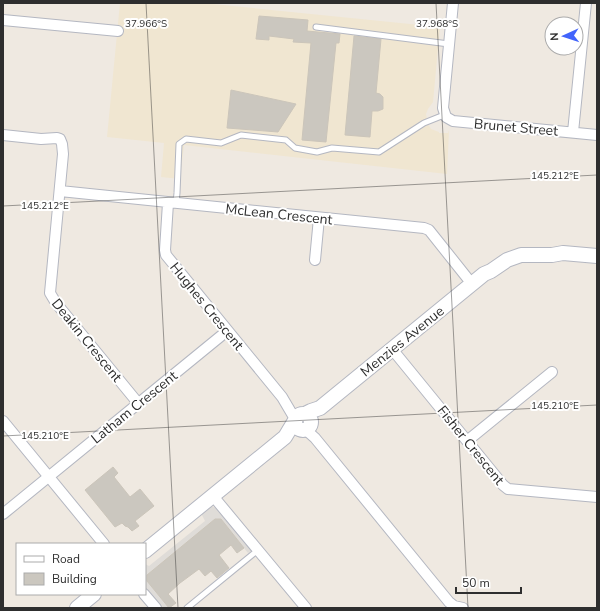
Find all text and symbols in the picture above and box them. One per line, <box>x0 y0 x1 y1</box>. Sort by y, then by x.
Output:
north arrow <box>544 16 584 56</box>
text: 37.966°S <box>125 17 167 31</box>
text: 37.968°S <box>416 17 458 31</box>
text: N <box>547 32 562 41</box>
street label: Brunet Street <box>473 114 559 141</box>
text: 145.212°E <box>531 169 579 183</box>
text: 145.212°E <box>21 199 69 213</box>
street label: McLean Crescent <box>224 199 334 230</box>
street label: Hughes Crescent <box>165 259 248 354</box>
street label: Deakin Crescent <box>47 295 126 386</box>
street label: Menzies Avenue <box>356 302 448 381</box>
street label: Latham Crescent <box>87 367 182 448</box>
text: 145.210°E <box>531 399 579 413</box>
street label: Fisher Crescent <box>433 402 509 489</box>
text: 145.210°E <box>21 429 69 443</box>
legend <box>16 543 146 595</box>
text: Road <box>52 551 80 567</box>
scale bar <box>456 569 521 595</box>
text: Building <box>52 571 97 587</box>
text: 50 m <box>462 575 490 591</box>

